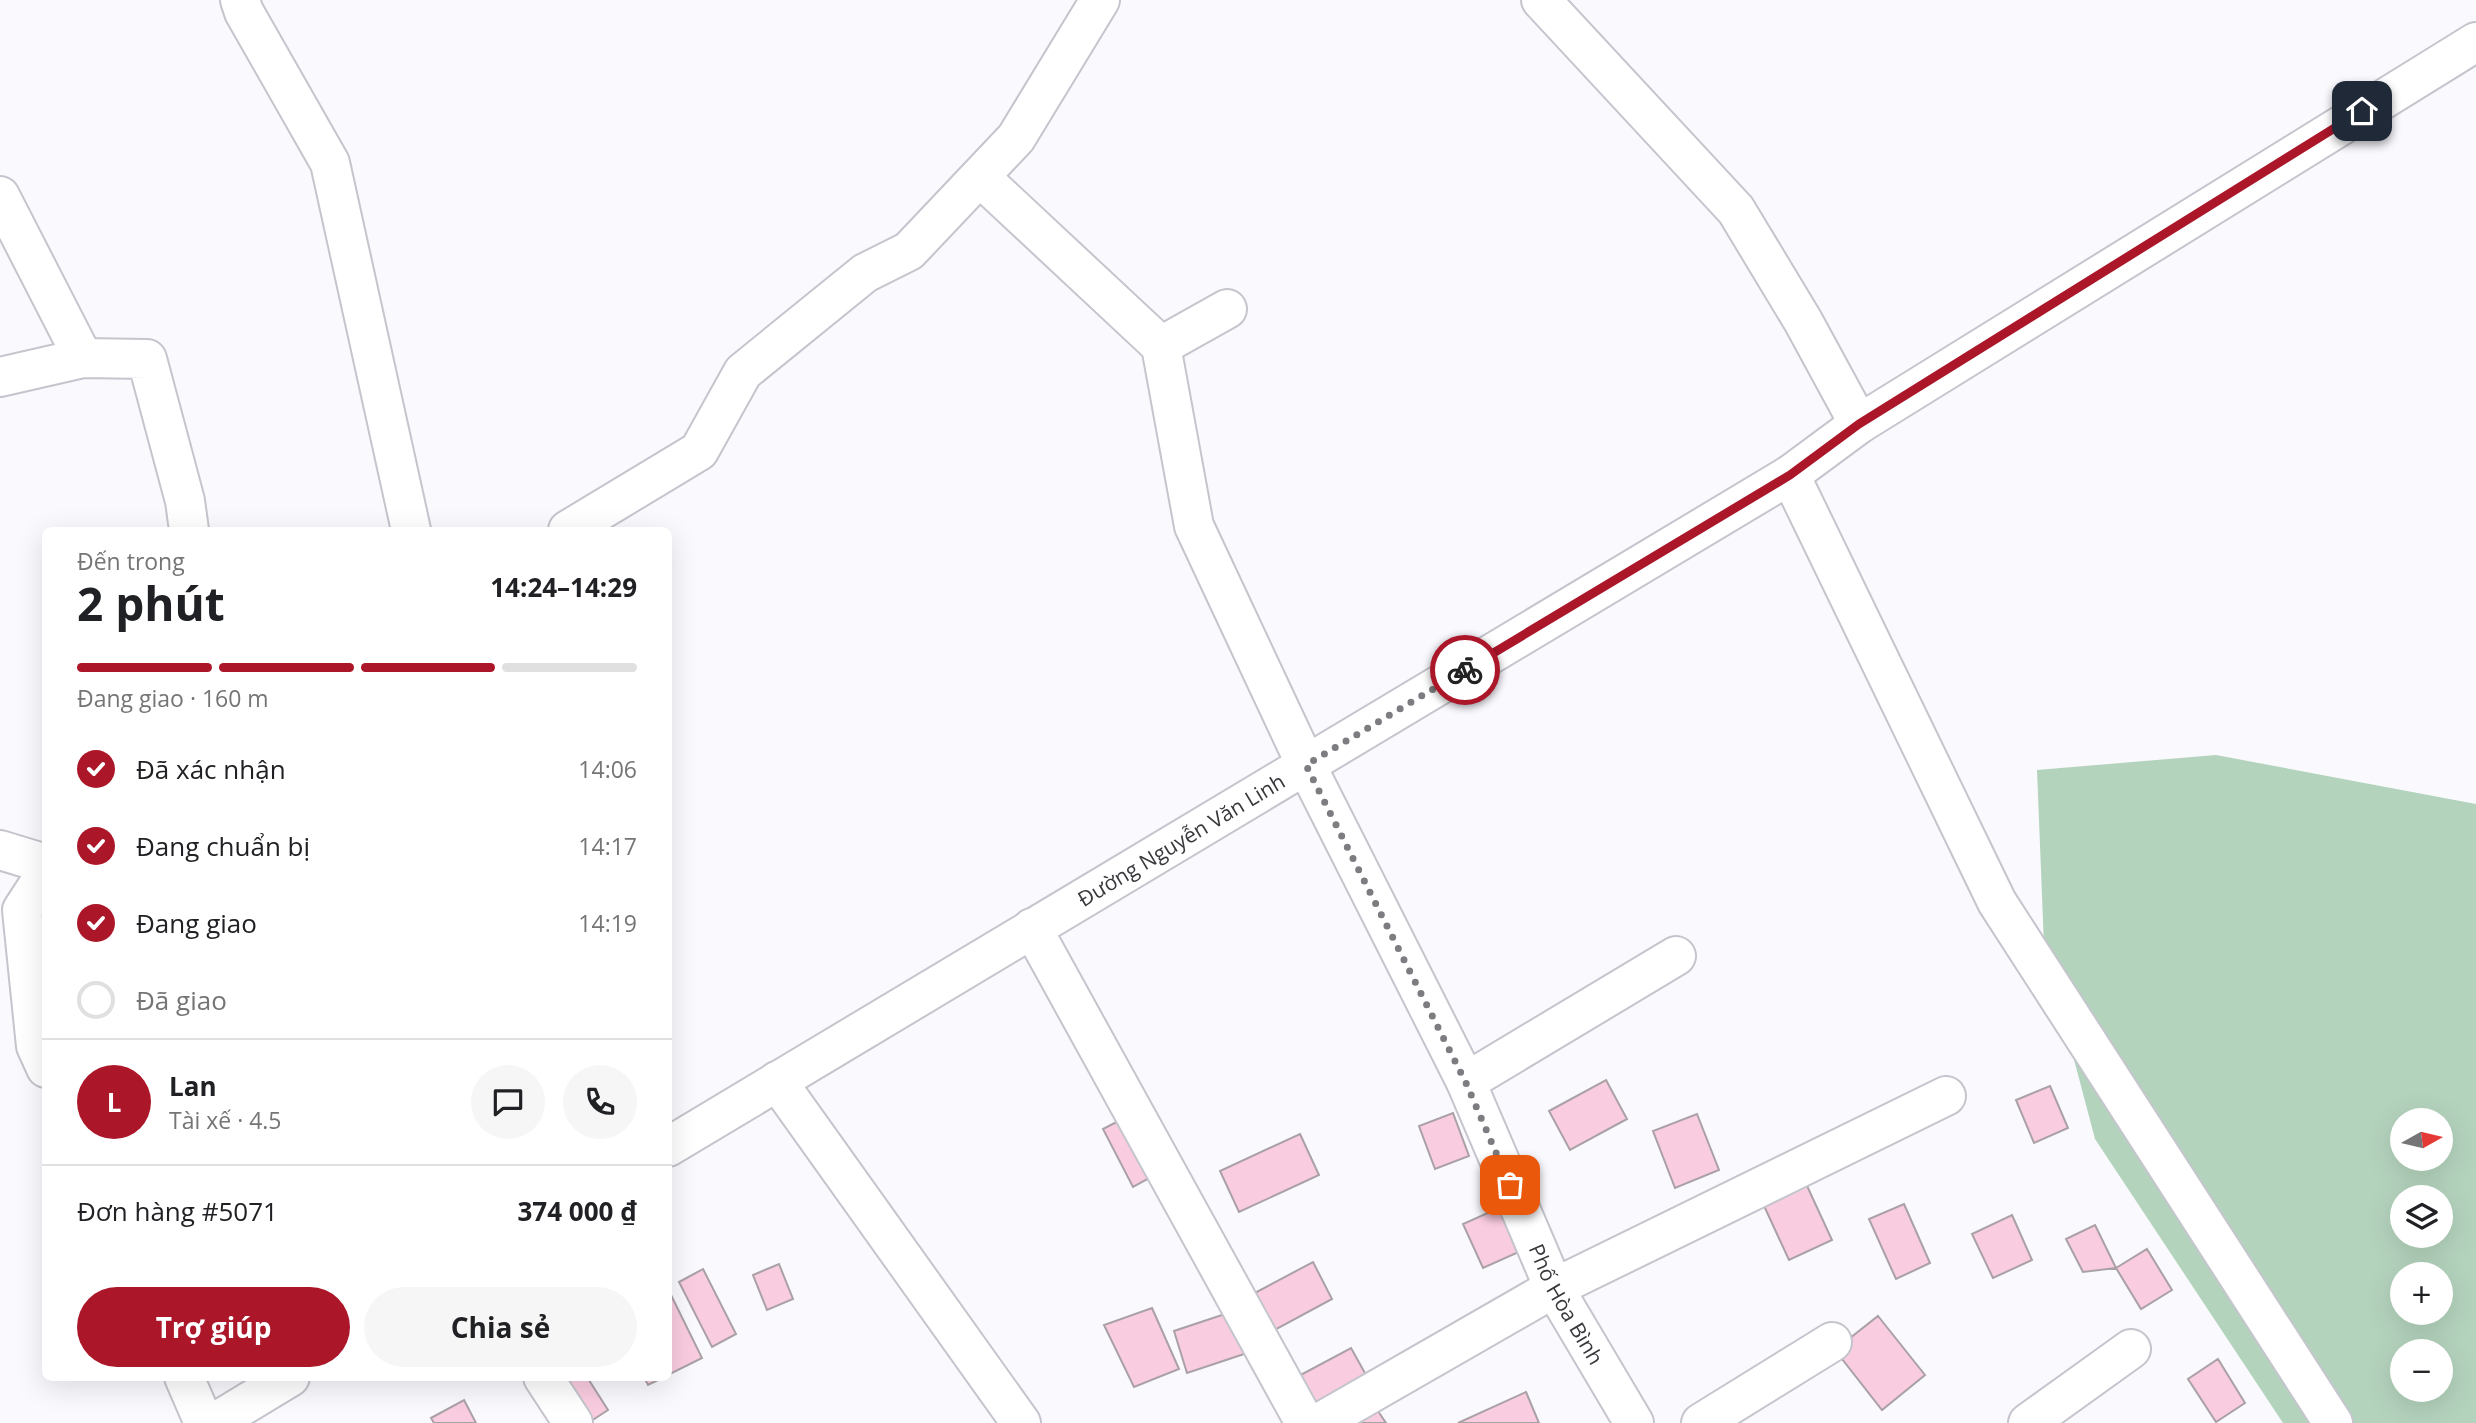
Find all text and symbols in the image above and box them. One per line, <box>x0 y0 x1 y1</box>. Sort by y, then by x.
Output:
pin <box>2332 81 2392 141</box>
icon: home <box>2343 92 2381 130</box>
text: Đến trong <box>77 545 185 577</box>
text: 14:24–14:29 <box>490 569 637 605</box>
text: 2 phút <box>77 572 225 634</box>
courier <box>1430 635 1500 705</box>
icon: bike <box>1446 651 1484 689</box>
text: Đang giao · 160 m <box>77 682 269 714</box>
icon: check <box>77 750 115 788</box>
text: Đã xác nhận <box>136 751 286 787</box>
text: 14:06 <box>578 753 637 785</box>
street label: Đường Nguyễn Văn Linh <box>1072 767 1290 913</box>
icon: check <box>77 827 115 865</box>
text: Đang chuẩn bị <box>136 828 310 864</box>
text: 14:17 <box>578 830 637 862</box>
icon: check <box>77 904 115 942</box>
text: Đang giao <box>136 905 257 941</box>
text: 14:19 <box>578 907 637 939</box>
text: Đã giao <box>136 982 227 1018</box>
button: chat <box>471 1065 545 1139</box>
button: phone <box>563 1065 637 1139</box>
text: Lan <box>169 1068 216 1104</box>
text: L <box>107 1084 121 1120</box>
text: Tài xế · 4.5 <box>169 1104 282 1136</box>
north arrow <box>2390 1108 2454 1171</box>
map controls <box>2390 1108 2453 1402</box>
pin <box>1480 1155 1540 1215</box>
icon: bag <box>1491 1166 1529 1204</box>
button: layers <box>2390 1185 2453 1248</box>
text: Đơn hàng #5071 <box>77 1193 278 1229</box>
text: 374 000 ₫ <box>517 1193 637 1229</box>
street label: Phố Hòa Bình <box>1523 1239 1610 1370</box>
button: + <box>2390 1262 2453 1325</box>
button: Trợ giúp <box>77 1287 350 1367</box>
button: Chia sẻ <box>364 1287 637 1367</box>
button: − <box>2390 1339 2453 1402</box>

